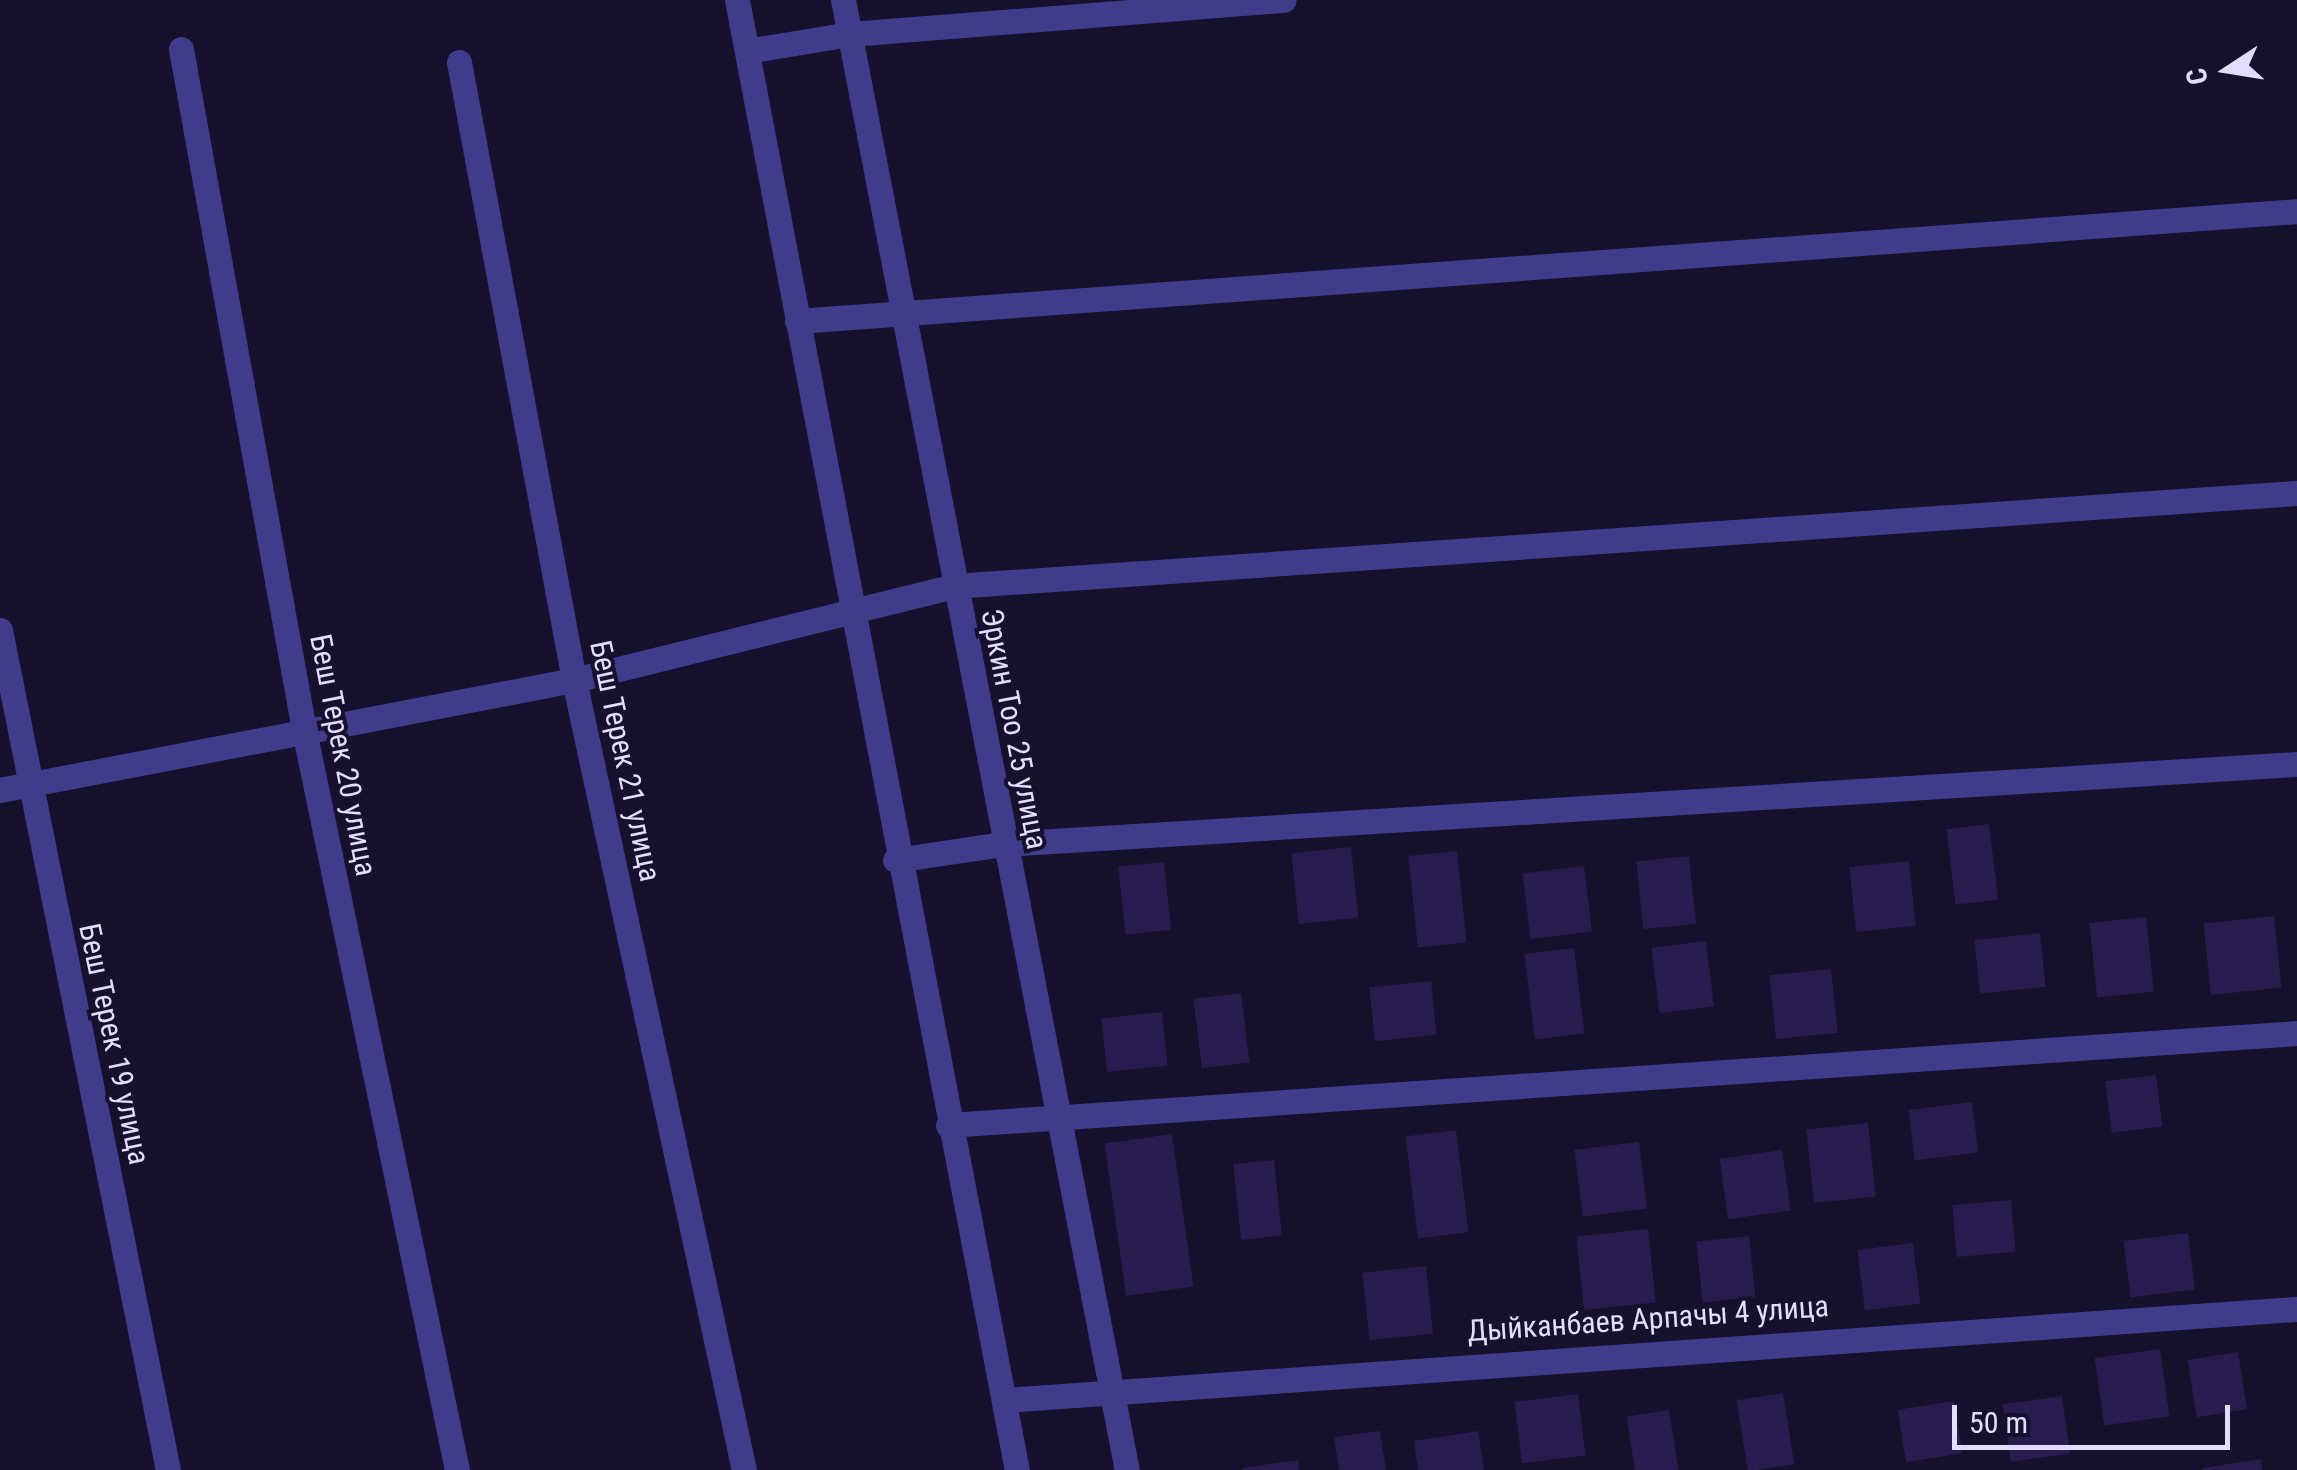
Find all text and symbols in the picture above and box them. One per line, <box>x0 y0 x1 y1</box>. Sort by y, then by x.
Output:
north arrow <box>2177 20 2277 120</box>
text: С <box>2179 65 2215 88</box>
street label: Эркин Тоо 25 улица <box>973 606 1055 852</box>
street label: Беш Терек 20 улица <box>302 631 384 879</box>
street label: Беш Терек 21 улица <box>582 637 668 885</box>
street label: Беш Терек 19 улица <box>71 920 157 1168</box>
street label: Дыйканбаев Арпачы 4 улица <box>1466 1288 1830 1350</box>
scale bar <box>1957 1385 2234 1447</box>
text: 50 m <box>1969 1405 2028 1440</box>

